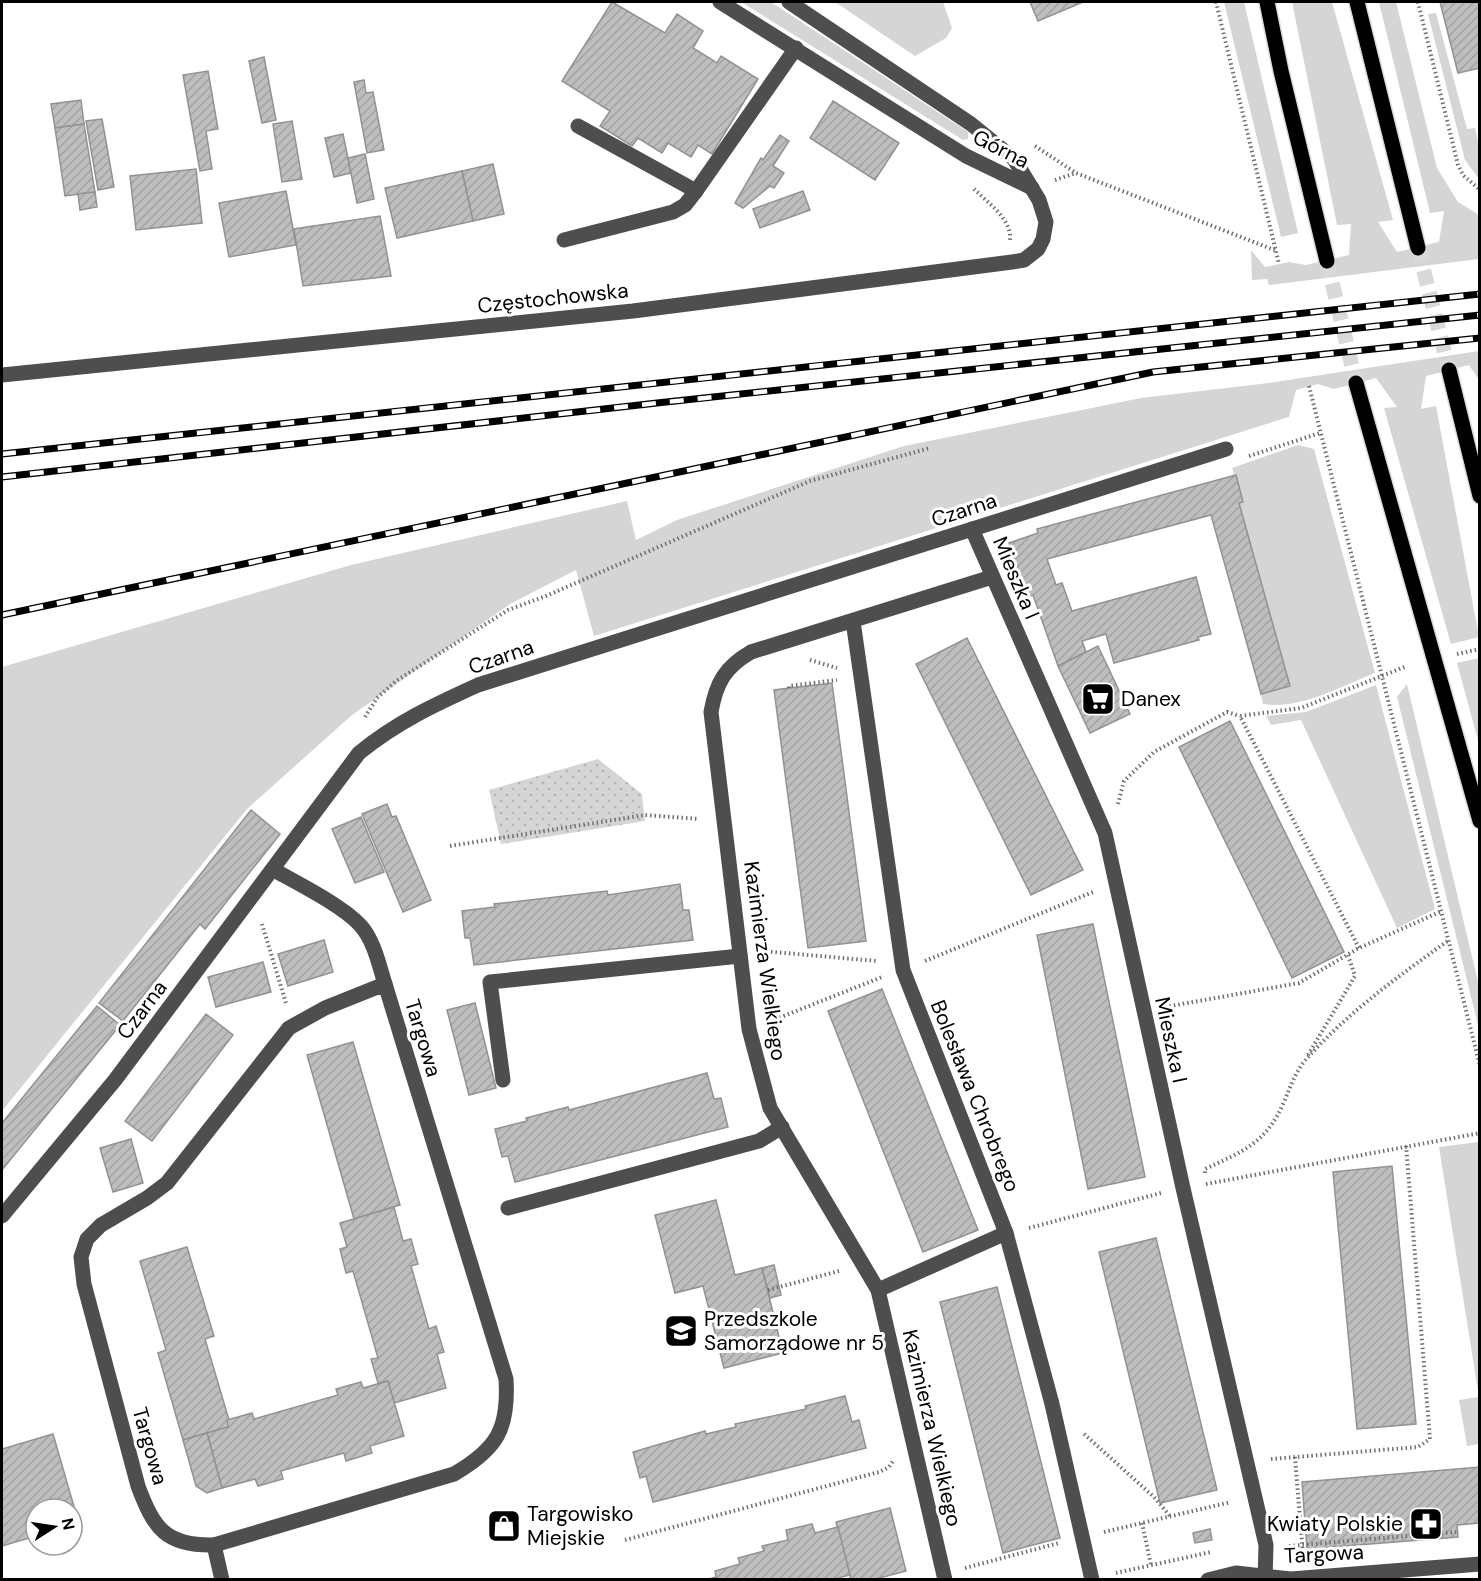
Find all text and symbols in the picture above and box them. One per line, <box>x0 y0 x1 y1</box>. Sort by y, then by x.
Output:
street label: Górna <box>968 123 1034 175</box>
street label: Częstochowska <box>476 276 630 320</box>
street label: Czarna <box>928 486 1000 534</box>
street label: Mieszka I <box>986 532 1046 624</box>
street label: Czarna <box>465 633 537 681</box>
supermarket icon: Danex <box>1080 681 1116 717</box>
place label: Danex <box>1121 685 1181 713</box>
street label: Kazimierza Wielkiego <box>737 859 793 1063</box>
street label: Czarna <box>111 975 173 1045</box>
street label: Mieszka I <box>1148 994 1194 1086</box>
street label: Targowa <box>398 996 448 1080</box>
street label: Bolesława Chrobrego <box>924 996 1026 1196</box>
place label: Przedszkole Samorządowe nr 5 <box>704 1305 884 1357</box>
school or university icon: Przedszkole Samorządowe nr 5 <box>663 1313 699 1349</box>
street label: Kazimierza Wielkiego <box>896 1327 968 1529</box>
street label: Targowa <box>126 1404 174 1488</box>
north arrow <box>24 1497 84 1557</box>
place label: Targowisko Miejskie <box>527 1500 633 1552</box>
pharmacy icon: Kwiaty Polskie <box>1408 1506 1444 1542</box>
shop icon: Targowisko Miejskie <box>486 1508 522 1544</box>
place label: Kwiaty Polskie <box>1267 1510 1403 1538</box>
text: N <box>57 1516 80 1532</box>
street label: Targowa <box>1284 1538 1364 1570</box>

